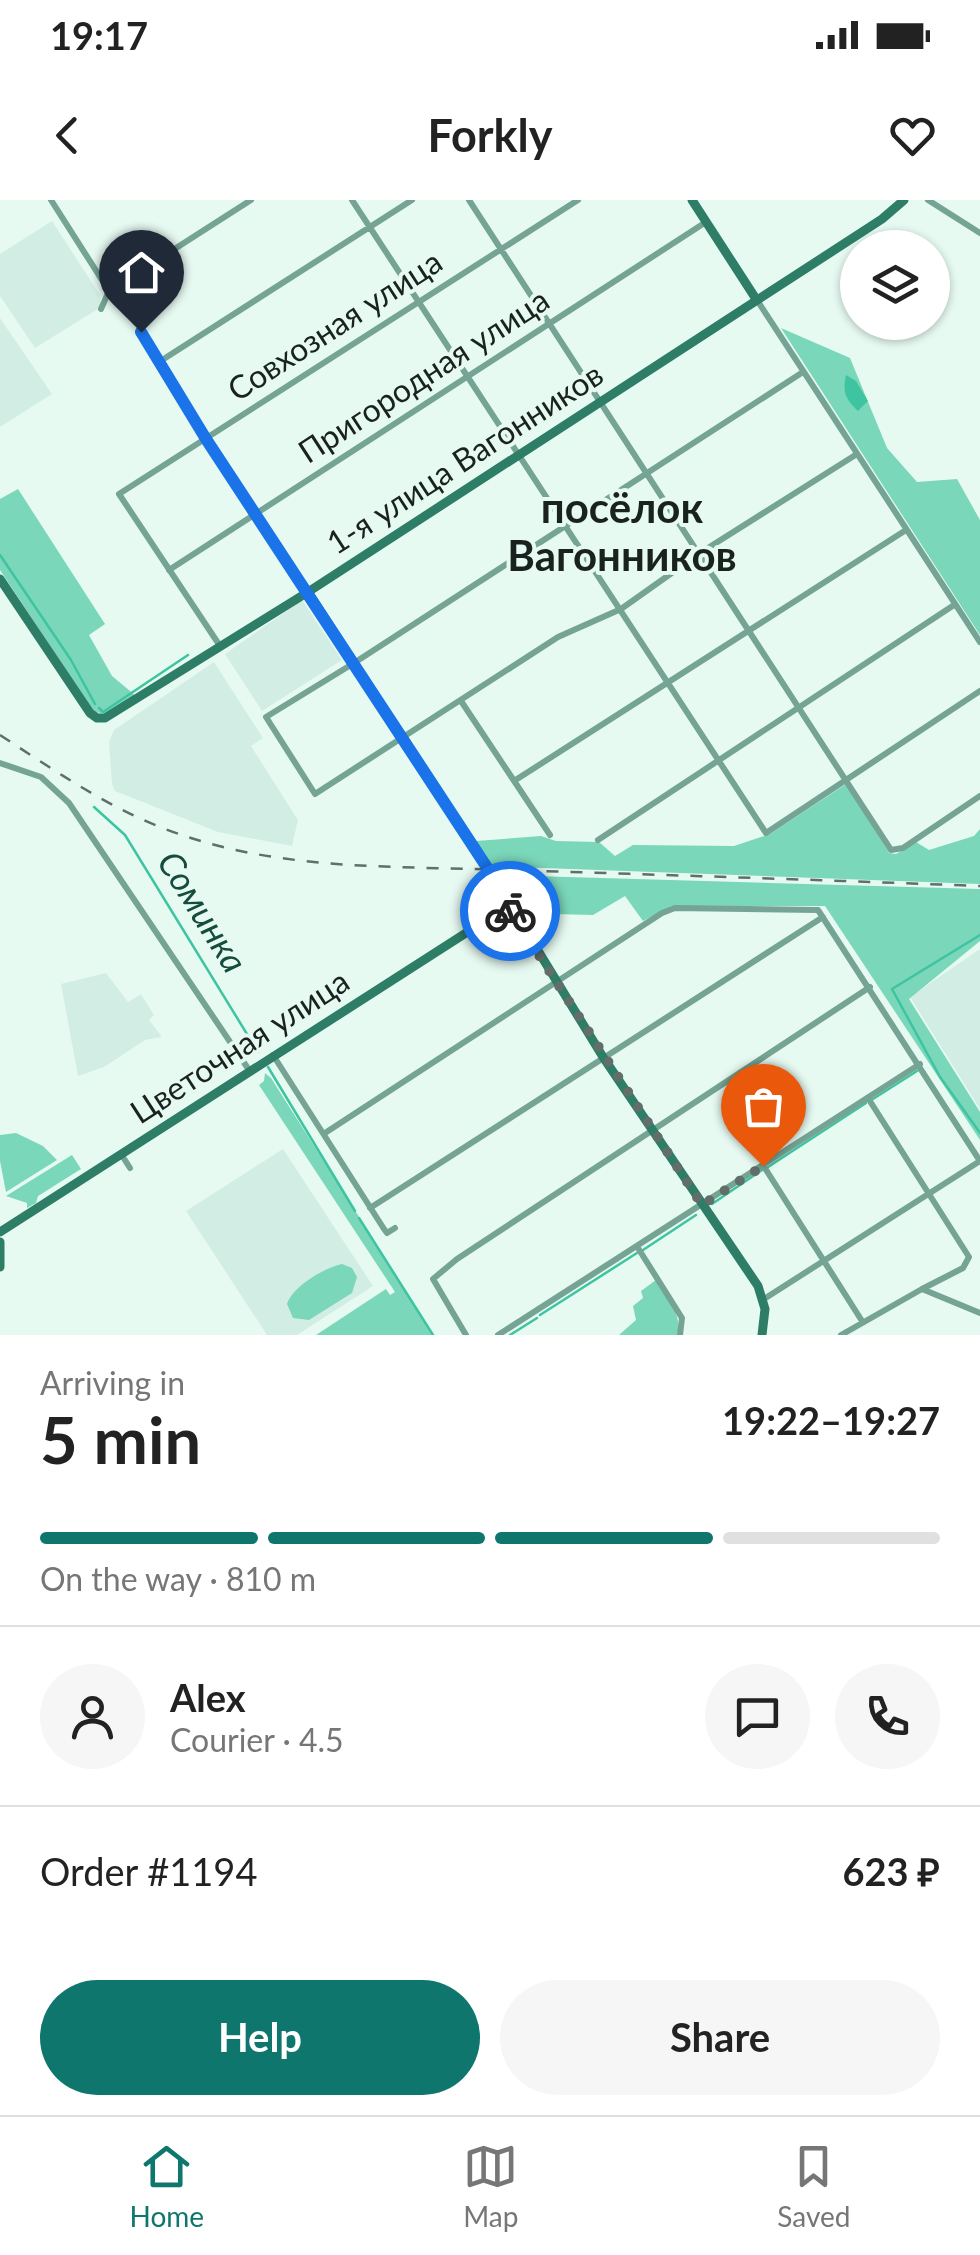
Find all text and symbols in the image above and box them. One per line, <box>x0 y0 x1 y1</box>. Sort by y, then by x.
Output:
text: 19:17 <box>50 12 148 58</box>
icon: back <box>40 108 95 163</box>
text: Forkly <box>427 108 553 162</box>
icon: heart <box>885 108 940 163</box>
pin <box>99 230 184 333</box>
map controls <box>840 230 950 340</box>
button: layers <box>840 230 950 340</box>
street label: Совхозная улица <box>220 241 449 408</box>
icon: home <box>114 245 169 300</box>
street label: Пригородная улица <box>291 279 556 470</box>
street label: 1-я улица Вагонников <box>319 354 610 562</box>
district label: посёлок Вагонников <box>507 482 737 580</box>
water label: Соминка <box>150 843 257 979</box>
courier <box>460 861 560 961</box>
icon: bike <box>483 884 538 939</box>
street label: Цветочная улица <box>123 961 356 1131</box>
pin <box>721 1064 806 1167</box>
icon: bag <box>736 1079 791 1134</box>
text: Arriving in <box>40 1363 185 1402</box>
text: 19:22–19:27 <box>722 1397 940 1443</box>
text: 5 min <box>40 1400 201 1478</box>
text: On the way · 810 m <box>40 1559 316 1598</box>
button: person <box>40 1664 145 1769</box>
button: chat <box>705 1664 810 1769</box>
button: phone <box>835 1664 940 1769</box>
text: Alex <box>170 1674 246 1720</box>
text: Courier · 4.5 <box>170 1720 344 1759</box>
text: Order #1194 <box>40 1848 257 1894</box>
text: 623 ₽ <box>843 1848 940 1894</box>
button: Help <box>40 1980 480 2095</box>
button: Share <box>500 1980 940 2095</box>
tab: Home <box>130 2139 204 2233</box>
tab: Map <box>463 2139 518 2233</box>
tab: Saved <box>777 2139 850 2233</box>

